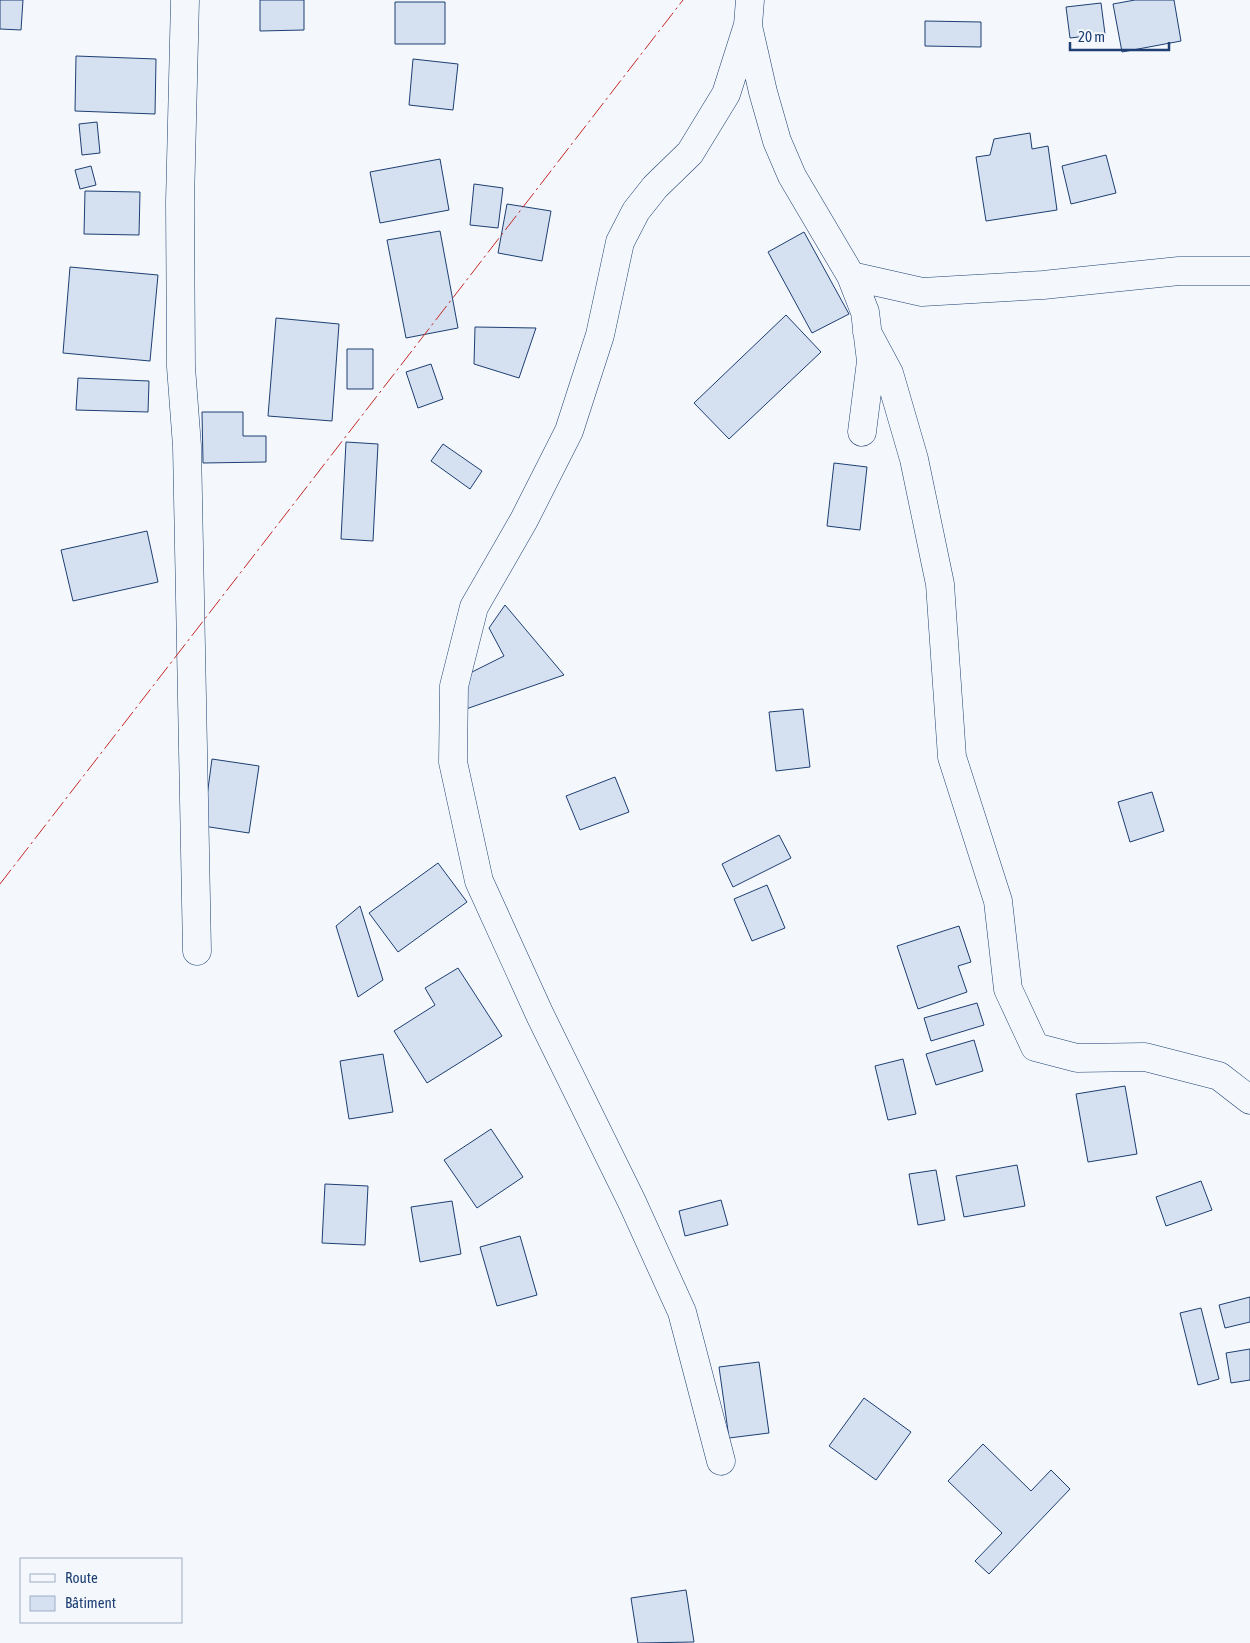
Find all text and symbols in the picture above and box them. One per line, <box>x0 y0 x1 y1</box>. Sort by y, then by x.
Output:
scale bar <box>1070 20 1169 52</box>
text: 20 m <box>1078 28 1105 45</box>
legend <box>20 1558 182 1623</box>
text: Route <box>65 1569 98 1586</box>
text: Bâtiment <box>65 1594 116 1611</box>

